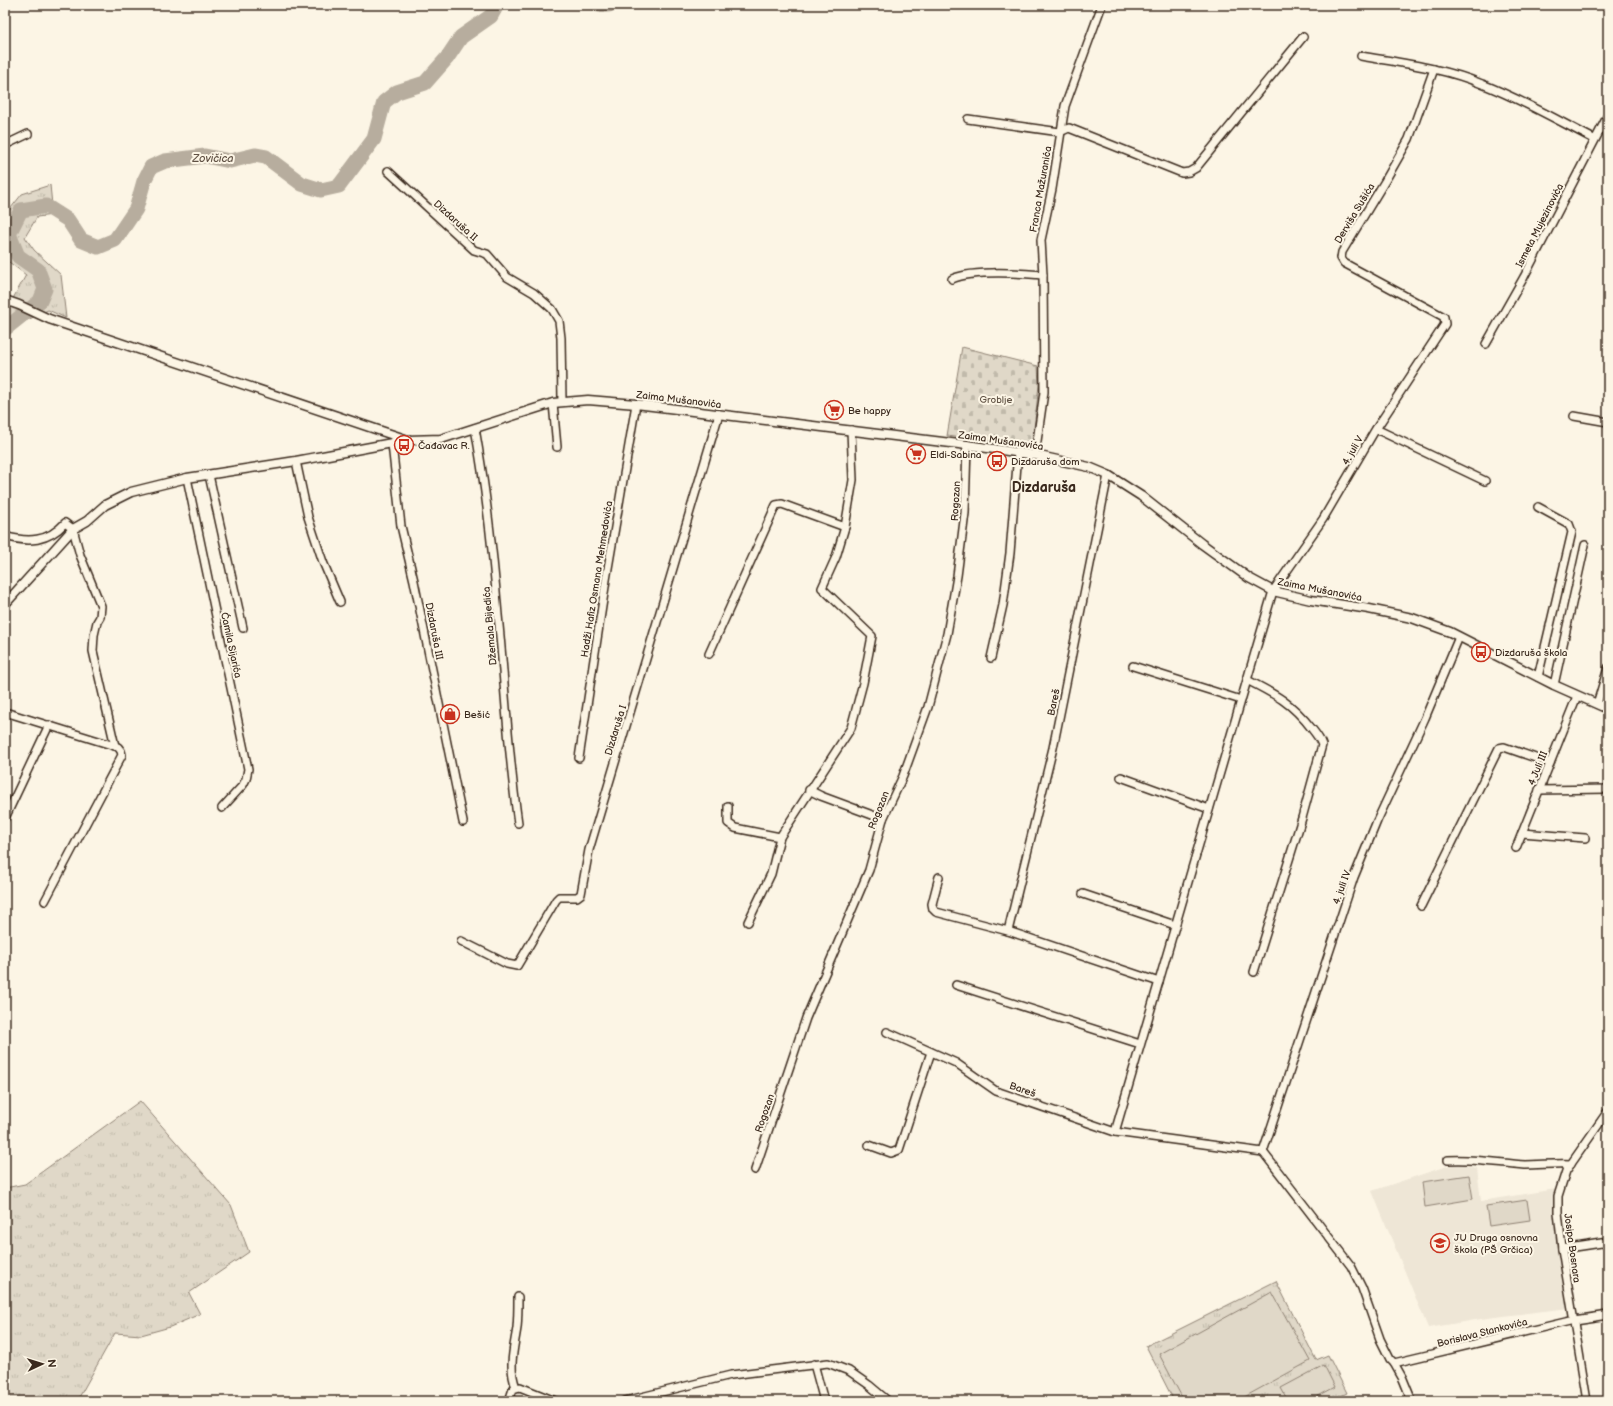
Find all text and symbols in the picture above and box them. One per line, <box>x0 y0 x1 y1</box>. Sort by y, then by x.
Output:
street label: Franca Mažuranića <box>1027 145 1055 233</box>
water label: Zovičica <box>192 152 233 165</box>
street label: Derviša Sušića <box>1332 181 1378 246</box>
street label: Ismeta Mujezinovića <box>1514 181 1566 269</box>
street label: Dizdaruša II <box>431 198 480 244</box>
street label: Zaima Mušanovića <box>635 389 722 411</box>
park label: Groblje <box>980 394 1012 406</box>
supermarket icon: Be happy <box>823 399 845 421</box>
place label: Be happy <box>848 405 891 417</box>
street label: Zaima Mušanovića <box>957 429 1044 453</box>
street label: 4. juli V <box>1340 433 1366 467</box>
bus stop icon: Čađavac R. <box>393 434 415 456</box>
place label: Čađavac R. <box>418 440 470 452</box>
supermarket icon: Eldi-Sabina <box>905 443 927 465</box>
place label: Eldi-Sabina <box>930 449 982 461</box>
bus stop icon: Dizdaruša dom <box>986 450 1008 472</box>
place label: Dizdaruša dom <box>1011 456 1079 468</box>
district label: Dizdaruša <box>1012 479 1076 496</box>
street label: Rogozan <box>949 480 963 521</box>
street label: Hadži Hafiz Osmana Mehmedovića <box>579 500 615 658</box>
street label: Zaima Mušanovića <box>1276 576 1363 604</box>
street label: Džemala Bijedića <box>481 586 499 666</box>
street label: Dizdaruša III <box>423 602 445 661</box>
street label: Ćamila Sijarića <box>218 611 244 680</box>
bus stop icon: Dizdaruša škola <box>1470 641 1492 663</box>
place label: Dizdaruša škola <box>1495 647 1568 659</box>
street label: Bareš <box>1045 687 1063 717</box>
shop icon: Bešić <box>439 703 461 725</box>
street label: Dizdaruša I <box>603 704 629 757</box>
place label: Bešić <box>464 709 491 721</box>
street label: 4 Juli III <box>1526 750 1550 787</box>
street label: Rogozan <box>866 789 892 831</box>
street label: 4. juli IV <box>1330 868 1354 906</box>
street label: Bareš <box>1008 1080 1038 1100</box>
street label: Rogozan <box>753 1092 777 1134</box>
street label: Josipa Bosnara <box>1561 1213 1583 1284</box>
school or university icon: JU Druga osnovna škola (PŠ Grčica) <box>1429 1232 1451 1254</box>
place label: JU Druga osnovna škola (PŠ Grčica) <box>1454 1232 1538 1256</box>
street label: Borislava Stankovića <box>1436 1316 1529 1350</box>
north arrow <box>22 1344 62 1384</box>
text: N <box>45 1359 58 1368</box>

